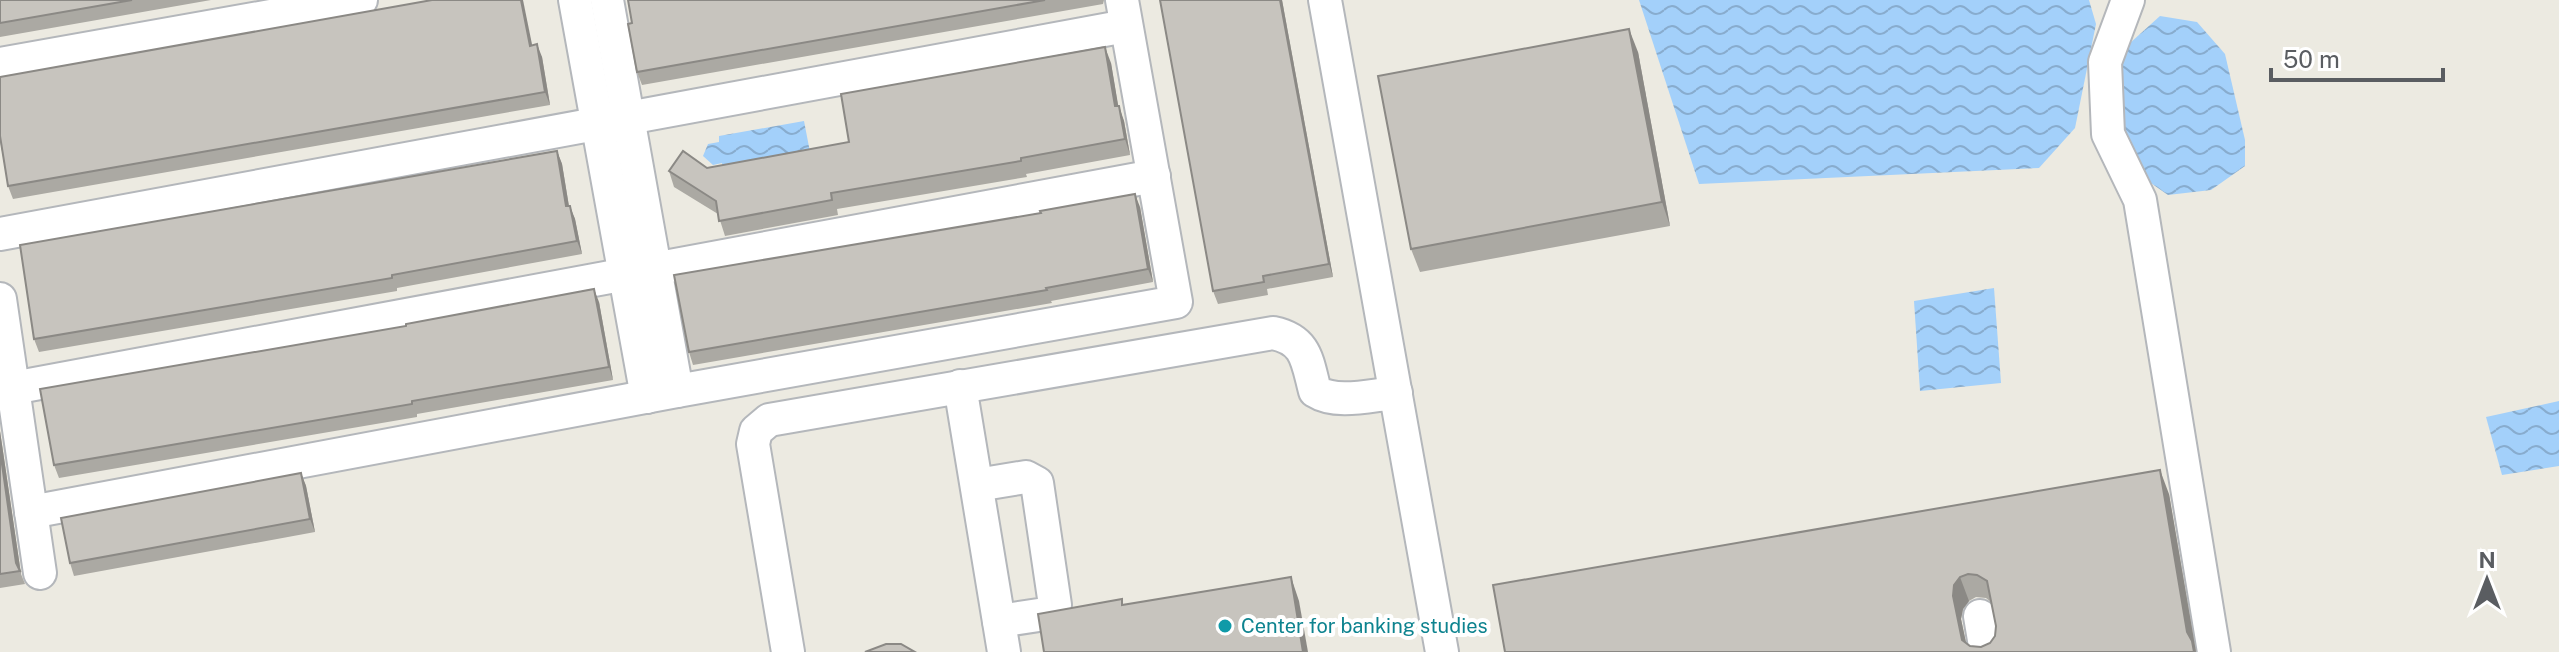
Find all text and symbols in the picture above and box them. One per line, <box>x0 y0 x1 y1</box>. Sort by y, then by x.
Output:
scale bar <box>2271 32 2443 82</box>
text: 50 m <box>2283 45 2340 73</box>
north arrow <box>2447 540 2527 620</box>
text: N <box>2478 547 2496 573</box>
place label: Center for banking studies <box>1241 614 1488 638</box>
marker: Center for banking studies <box>1216 617 1234 635</box>

